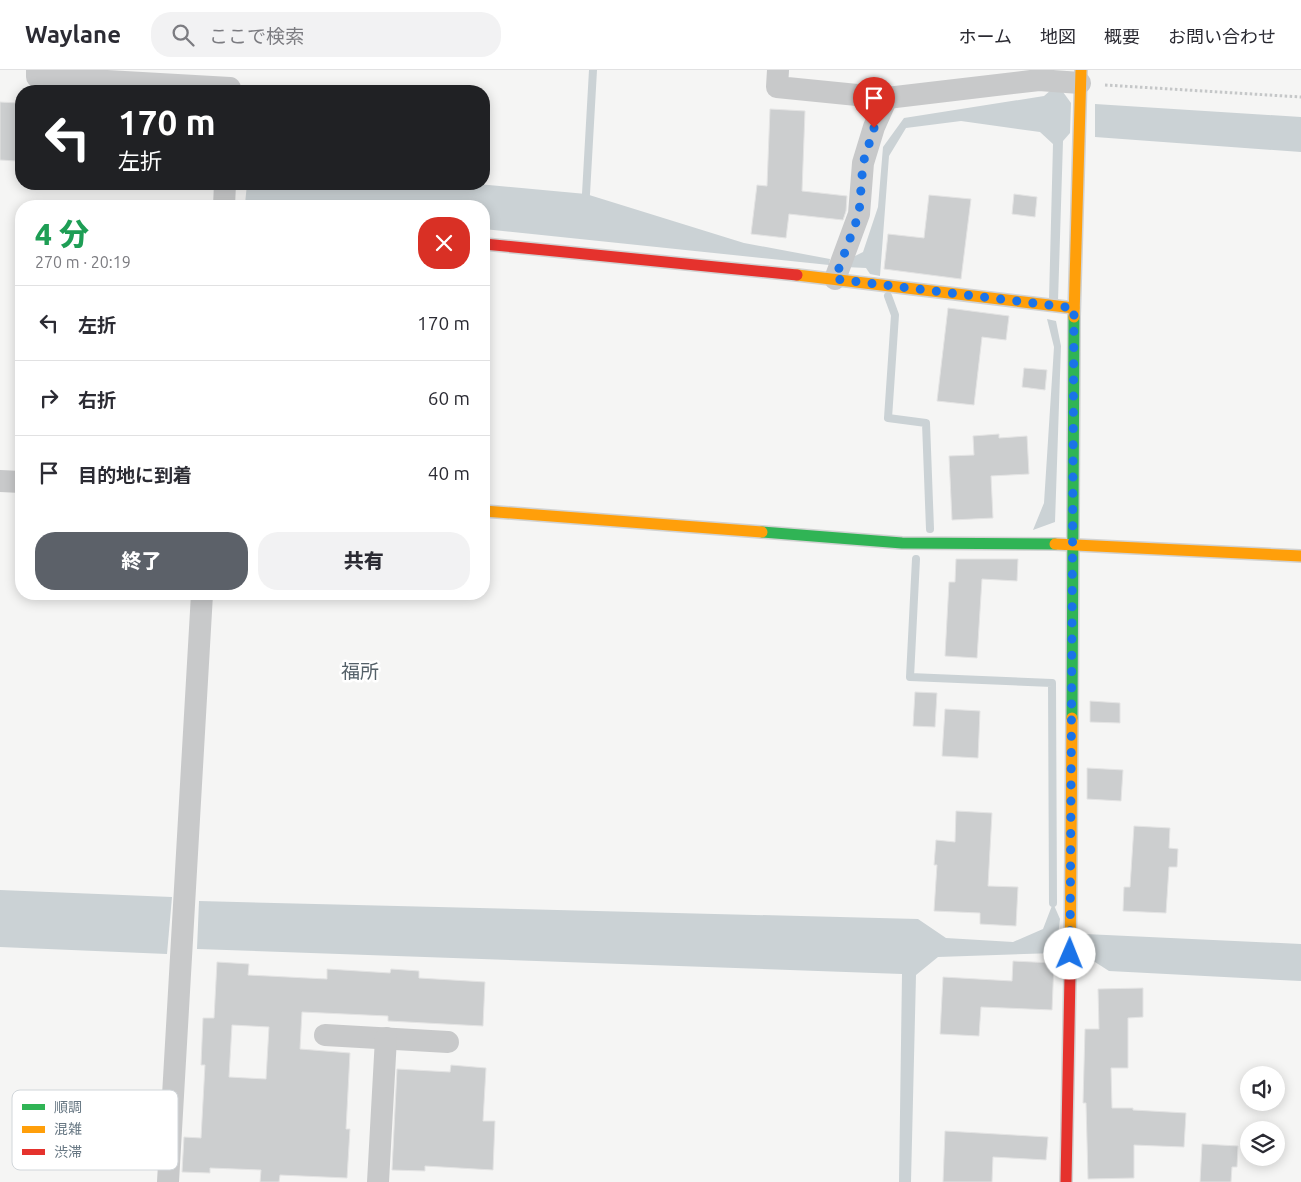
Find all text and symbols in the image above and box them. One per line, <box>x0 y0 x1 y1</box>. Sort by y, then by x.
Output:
search box <box>151 12 501 57</box>
text: Waylane <box>25 21 121 48</box>
icon: search <box>169 21 197 49</box>
text: ここで検索 <box>209 25 304 47</box>
text: ホーム <box>959 26 1012 46</box>
text: 地図 <box>1040 26 1076 46</box>
text: 概要 <box>1104 26 1140 46</box>
text: お問い合わせ <box>1168 26 1276 46</box>
pin <box>853 77 895 128</box>
icon: arrive <box>860 84 888 112</box>
text: 170 m <box>118 102 216 142</box>
icon: left <box>35 105 100 170</box>
text: 左折 <box>118 148 162 173</box>
text: 4 分 <box>35 217 89 251</box>
button: close <box>418 217 470 269</box>
text: 270 m · 20:19 <box>35 253 131 271</box>
icon: left <box>35 309 63 337</box>
text: 170 m <box>417 312 470 334</box>
text: 左折 <box>78 314 116 336</box>
icon: right <box>35 384 63 412</box>
text: 60 m <box>428 387 470 409</box>
text: 右折 <box>78 389 116 411</box>
icon: arrive <box>35 459 63 487</box>
text: 40 m <box>428 462 470 484</box>
text: 目的地に到着 <box>78 464 192 486</box>
button: 終了 <box>35 532 248 590</box>
button: 共有 <box>258 532 470 590</box>
district label: 福所 <box>341 660 379 682</box>
position arrow <box>1043 927 1095 979</box>
map controls <box>1240 1066 1285 1166</box>
button: sound <box>1240 1066 1285 1111</box>
legend <box>12 1090 178 1170</box>
text: 順調 <box>54 1099 82 1115</box>
text: 混雑 <box>54 1121 82 1137</box>
button: layers <box>1240 1121 1285 1166</box>
text: 渋滞 <box>54 1144 82 1160</box>

